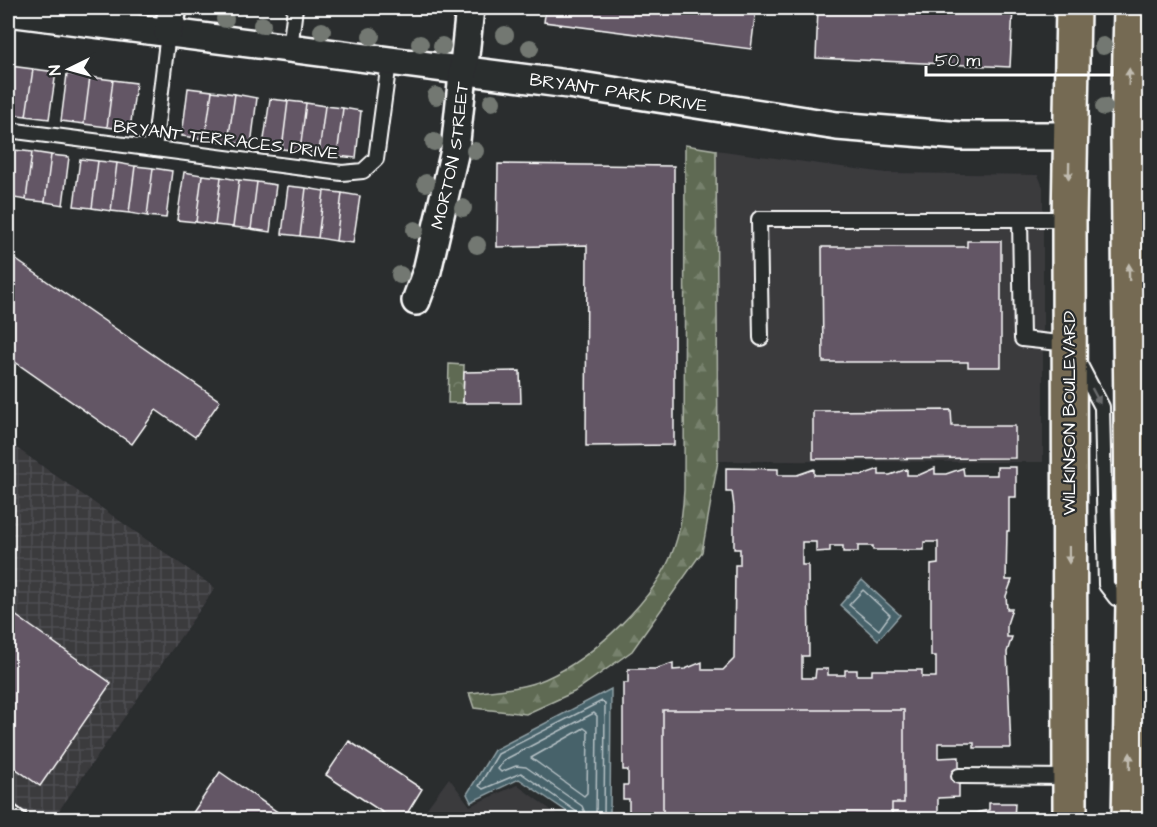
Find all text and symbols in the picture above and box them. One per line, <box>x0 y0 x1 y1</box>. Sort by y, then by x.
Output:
north arrow <box>39 39 99 99</box>
scale bar <box>926 39 1112 77</box>
text: 50 m <box>935 48 980 73</box>
text: N <box>44 64 66 76</box>
street label: BRYANT PARK DRIVE <box>528 67 710 118</box>
one-way arrow <box>1125 68 1134 87</box>
street label: MORTON STREET <box>425 80 475 232</box>
street label: BRYANT TERRACES DRIVE <box>112 114 340 166</box>
one-way arrow <box>1064 161 1074 180</box>
one-way arrow <box>1125 263 1134 282</box>
street label: WILKINSON BOULEVARD <box>1057 310 1082 515</box>
one-way arrow <box>1091 388 1101 405</box>
one-way arrow <box>1064 545 1074 564</box>
one-way arrow <box>1125 752 1134 771</box>

